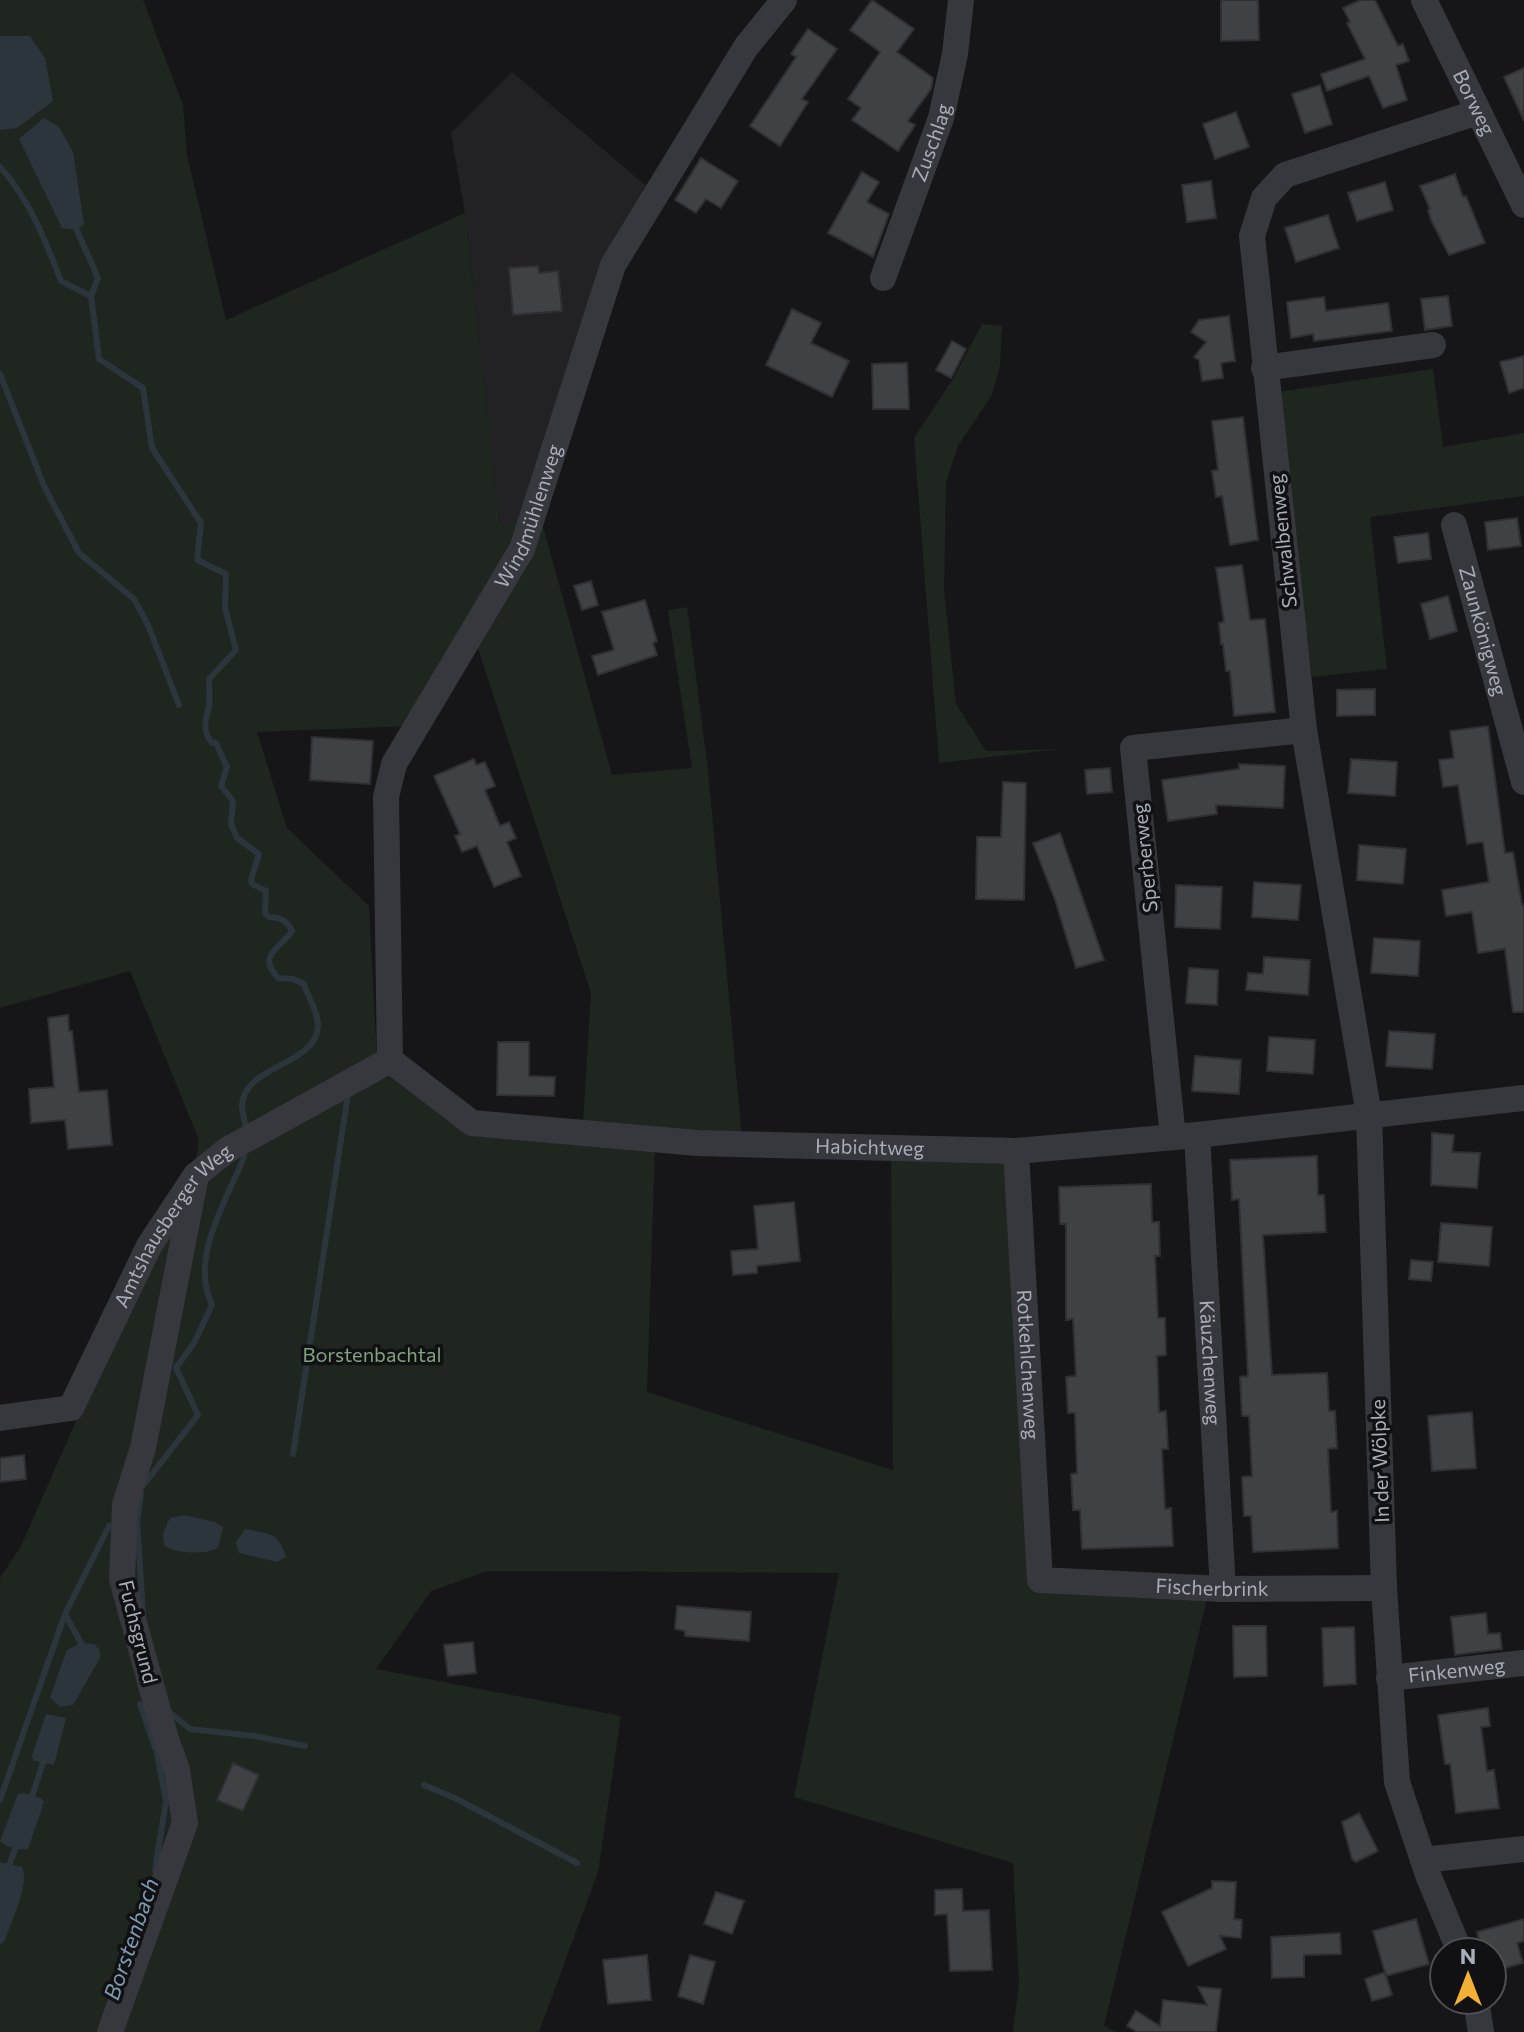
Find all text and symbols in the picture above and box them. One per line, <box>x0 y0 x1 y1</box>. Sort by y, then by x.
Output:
street label: Borweg <box>1449 65 1501 139</box>
street label: Zuschlag <box>906 101 955 185</box>
street label: Windmühlenweg <box>489 441 566 592</box>
street label: Schwalbenweg <box>1263 473 1301 609</box>
street label: Zaunkönigweg <box>1455 563 1513 699</box>
street label: Sperberweg <box>1126 802 1162 914</box>
street label: Habichtweg <box>815 1133 925 1160</box>
street label: Amtshausberger Weg <box>108 1138 236 1311</box>
street label: Rotkehlchenweg <box>1013 1289 1045 1441</box>
street label: Käuzchenweg <box>1195 1299 1227 1426</box>
park label: Borstenbachtal <box>303 1342 442 1366</box>
street label: In der Wölpke <box>1365 1399 1393 1523</box>
street label: Fischerbrink <box>1155 1573 1269 1600</box>
street label: Fuchsgrund <box>115 1578 163 1686</box>
street label: Finkenweg <box>1407 1652 1506 1687</box>
water label: Borstenbach <box>97 1875 164 2003</box>
north arrow <box>1428 1936 1508 2016</box>
text: N <box>1460 1942 1476 1969</box>

